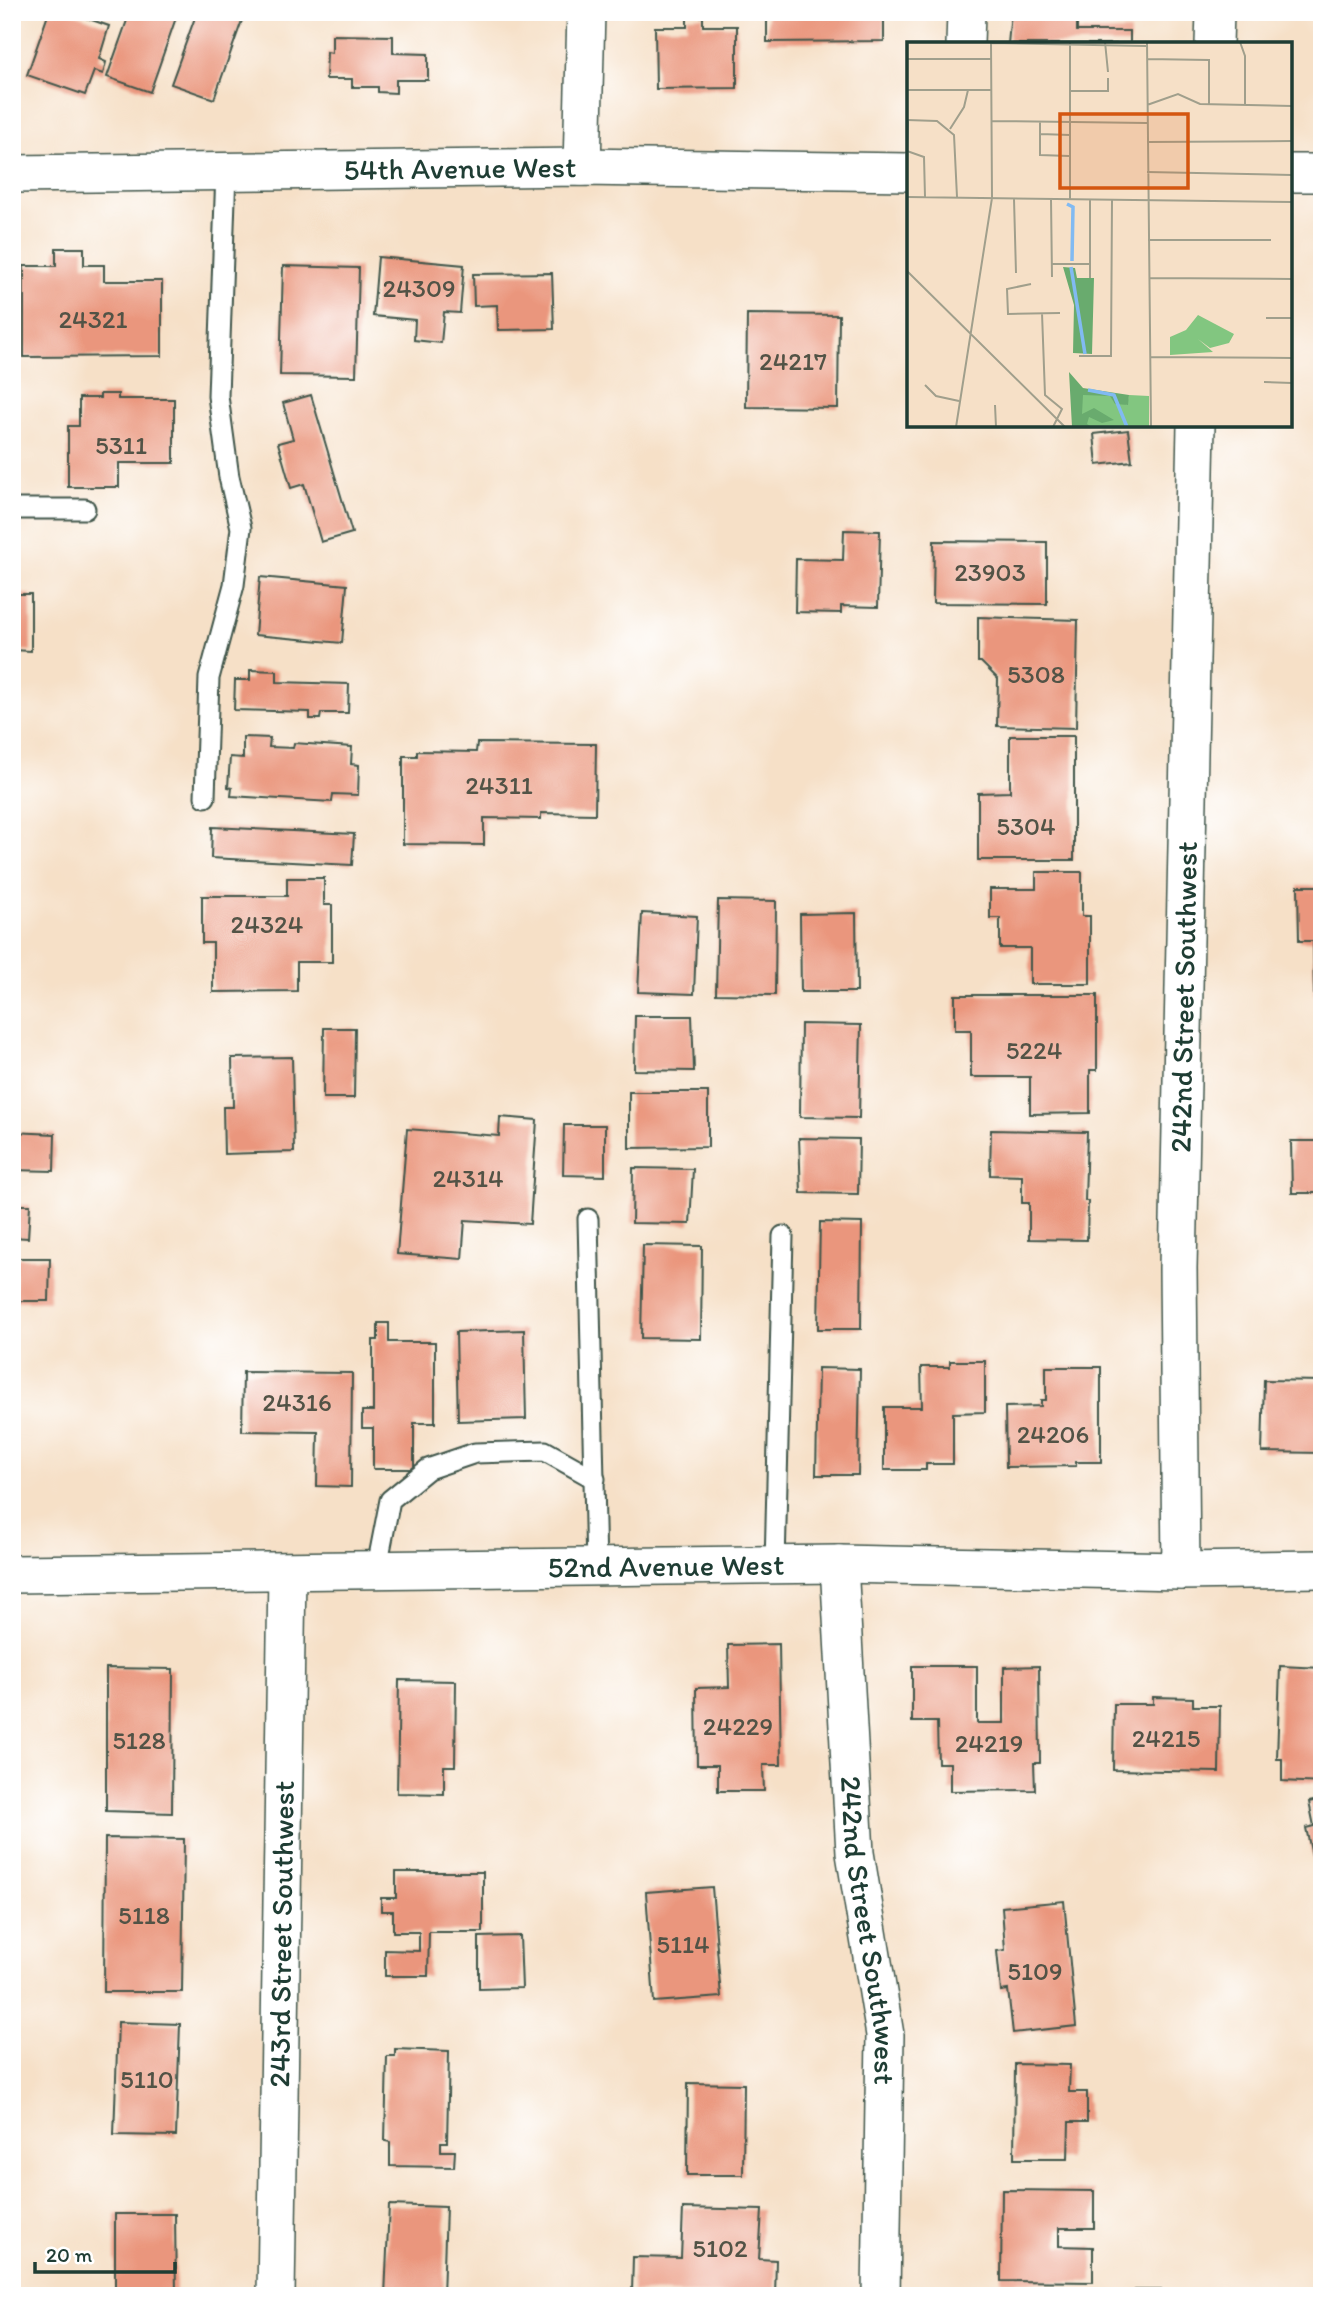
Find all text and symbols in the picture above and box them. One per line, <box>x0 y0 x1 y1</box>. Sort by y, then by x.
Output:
inset map <box>907 42 1292 427</box>
street label: 54th Avenue West <box>343 148 577 188</box>
house number: 24309 <box>382 272 456 304</box>
house number: 24321 <box>58 303 128 335</box>
house number: 24217 <box>759 345 827 377</box>
house number: 5311 <box>95 429 147 461</box>
house number: 23903 <box>954 556 1026 588</box>
house number: 5308 <box>1007 658 1065 690</box>
house number: 24311 <box>465 769 533 801</box>
house number: 5304 <box>996 810 1056 842</box>
street label: 242nd Street Southwest <box>1161 841 1205 1153</box>
house number: 24324 <box>231 908 304 940</box>
house number: 5224 <box>1006 1034 1063 1066</box>
house number: 24314 <box>432 1162 504 1194</box>
house number: 24316 <box>262 1386 332 1418</box>
house number: 24206 <box>1017 1418 1089 1450</box>
street label: 52nd Avenue West <box>547 1546 785 1586</box>
house number: 24229 <box>703 1710 773 1742</box>
house number: 24215 <box>1132 1722 1200 1754</box>
house number: 5128 <box>112 1724 166 1756</box>
house number: 24219 <box>955 1727 1023 1759</box>
street label: 242nd Street Southwest <box>833 1775 904 2085</box>
street label: 243rd Street Southwest <box>260 1780 302 2088</box>
house number: 5118 <box>118 1899 170 1931</box>
house number: 5114 <box>656 1928 710 1960</box>
house number: 5109 <box>1007 1955 1063 1987</box>
house number: 5110 <box>120 2063 174 2095</box>
scale bar <box>35 2231 175 2275</box>
house number: 5102 <box>692 2232 748 2264</box>
text: 20 m <box>46 2242 93 2267</box>

